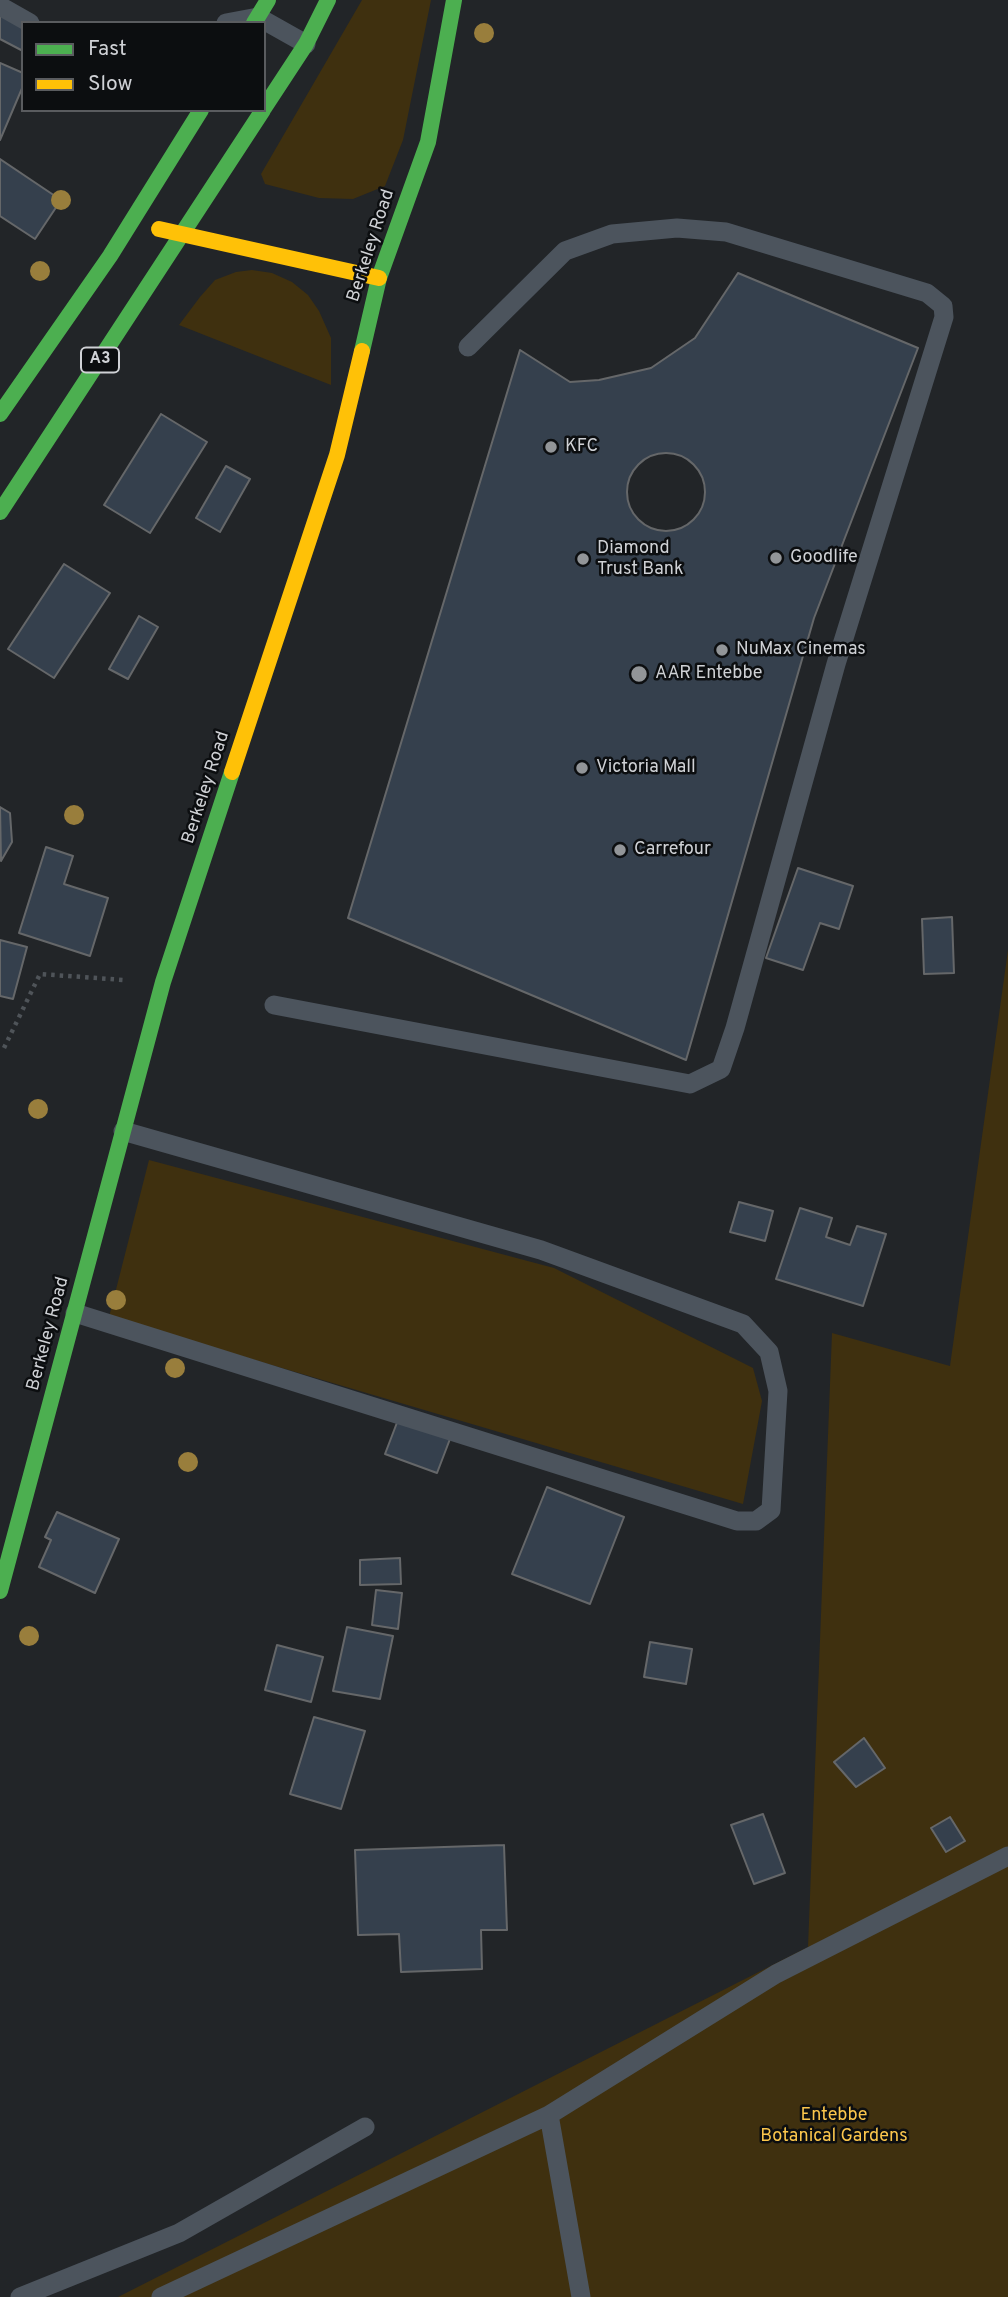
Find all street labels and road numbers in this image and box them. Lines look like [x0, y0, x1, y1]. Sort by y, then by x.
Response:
street label: Berkeley Road [344, 187, 400, 305]
road number: A3 [81, 348, 119, 372]
street label: Berkeley Road [179, 729, 235, 847]
street label: Berkeley Road [23, 1275, 75, 1393]

